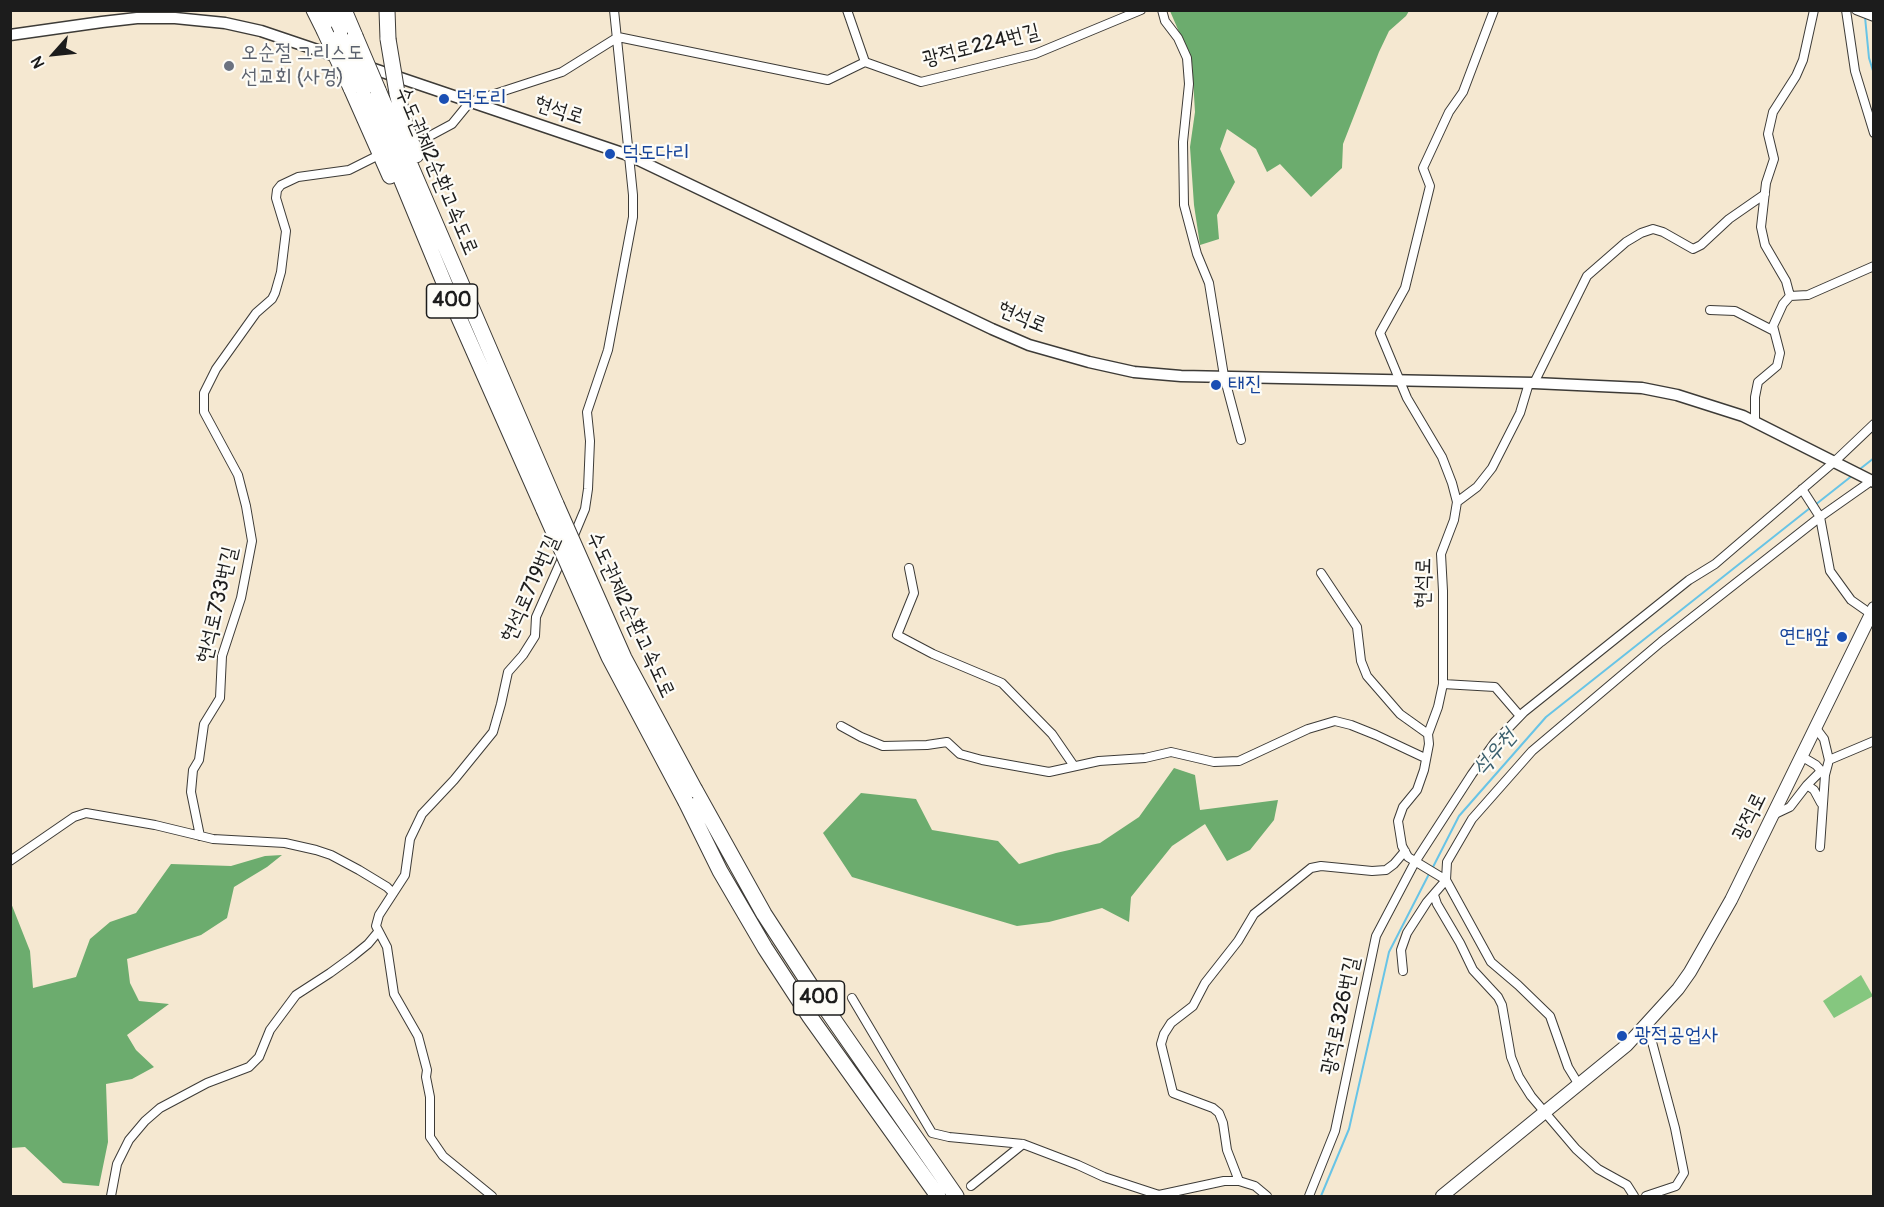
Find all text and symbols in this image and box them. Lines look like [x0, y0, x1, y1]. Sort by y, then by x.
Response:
street label: 광적로224번길 [920, 19, 1042, 73]
north arrow [24, 24, 84, 84]
place label: 오순절 그리스도 선교회 (사경) [241, 41, 364, 91]
text: N [27, 53, 49, 72]
marker: 오순절 그리스도 선교회 (사경) [222, 59, 236, 73]
street label: 수도권제2순환고속도로 [389, 83, 483, 259]
place label: 덕도리 [456, 86, 507, 112]
street label: 현석로 [531, 91, 587, 131]
marker: 덕도리 [437, 92, 451, 106]
place label: 덕도다리 [622, 141, 690, 167]
marker: 덕도다리 [603, 147, 617, 161]
road number: 400 [426, 284, 478, 318]
street label: 현석로 [994, 297, 1050, 339]
place label: 태진 [1228, 372, 1262, 398]
marker: 태진 [1209, 378, 1223, 392]
street label: 수도권제2순환고속도로 [580, 528, 680, 702]
street label: 현석로719번길 [496, 532, 566, 646]
street label: 현석로733번길 [192, 544, 244, 666]
street label: 현석로 [1411, 557, 1437, 609]
place label: 연대앞 [1779, 624, 1830, 650]
marker: 연대앞 [1835, 630, 1849, 644]
water label: 석우천 [1468, 724, 1522, 782]
street label: 광적로 [1728, 789, 1772, 845]
street label: 광적로326번길 [1316, 955, 1366, 1077]
road number: 400 [794, 981, 844, 1015]
place label: 광적공업사 [1634, 1023, 1718, 1049]
marker: 광적공업사 [1615, 1029, 1629, 1043]

